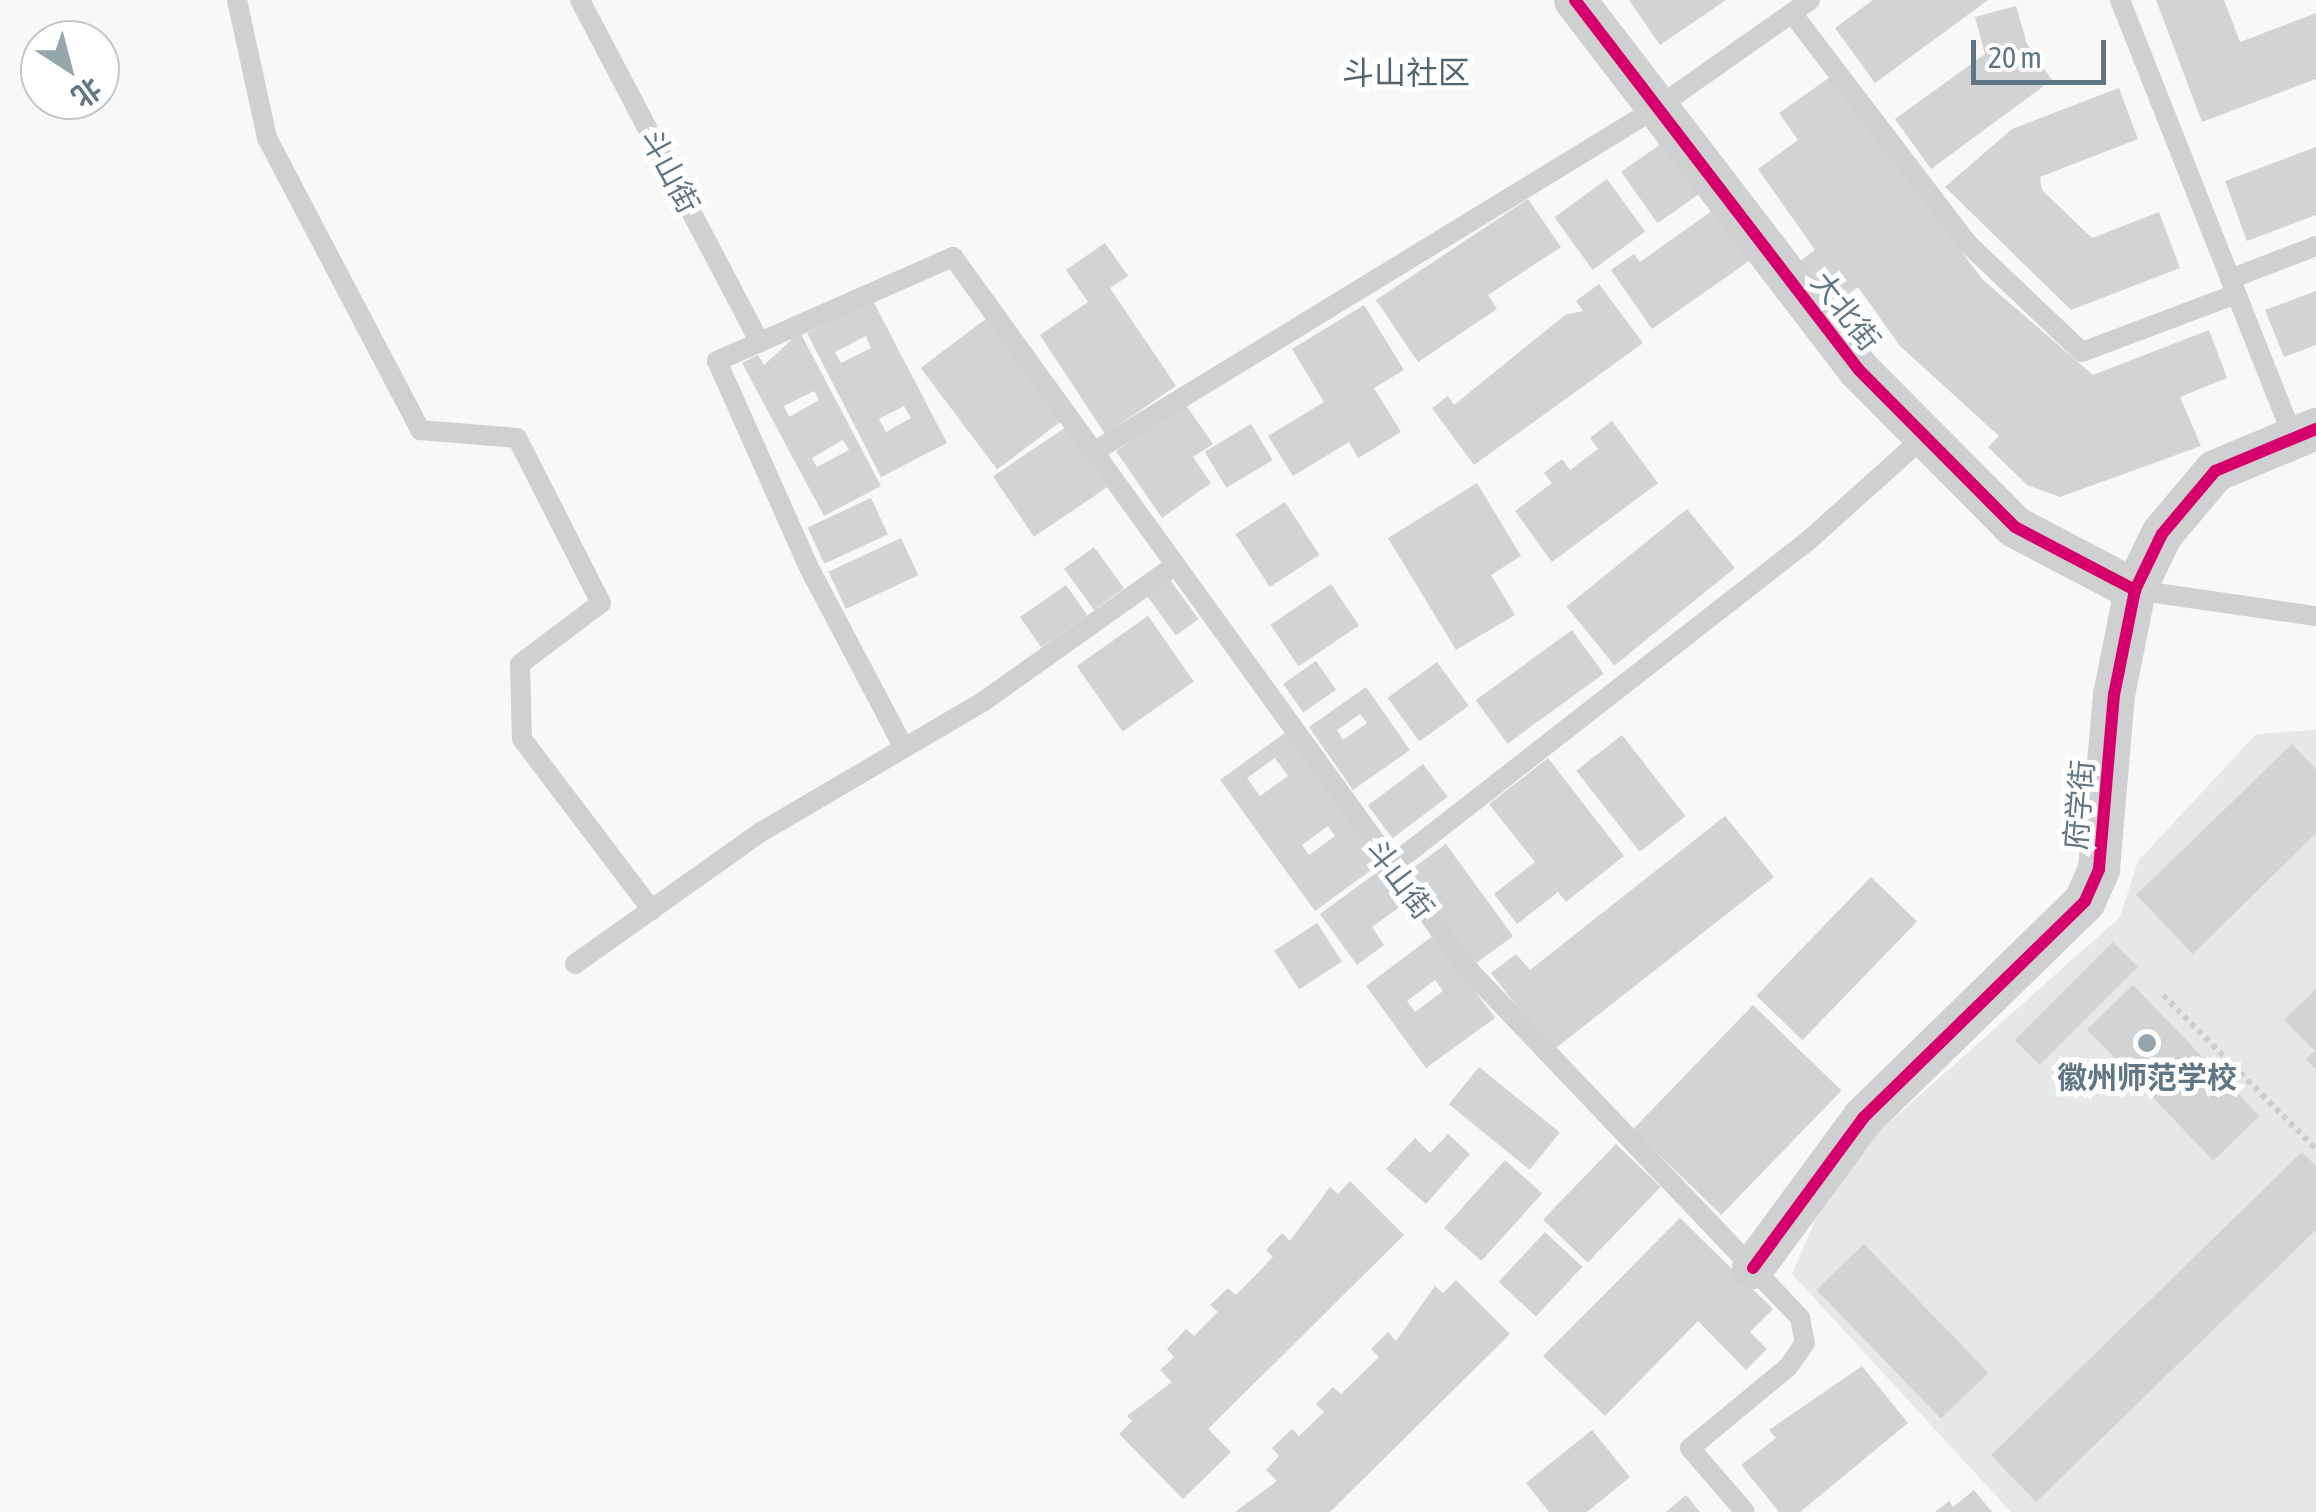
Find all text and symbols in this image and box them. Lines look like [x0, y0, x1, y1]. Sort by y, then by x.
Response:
north arrow [20, 20, 120, 120]
scale bar [1976, 20, 2111, 82]
text: 20 m [1988, 40, 2042, 74]
district label: 斗山社区 [1342, 54, 1470, 92]
text: 北 [66, 71, 107, 114]
street label: 斗山街 [633, 123, 707, 219]
street label: 大北街 [1804, 264, 1888, 358]
street label: 府学街 [2057, 759, 2101, 851]
street label: 斗山街 [1359, 832, 1441, 926]
marker: 徽州师范学校 [2136, 1032, 2158, 1054]
place label: 徽州师范学校 [2057, 1059, 2237, 1095]

